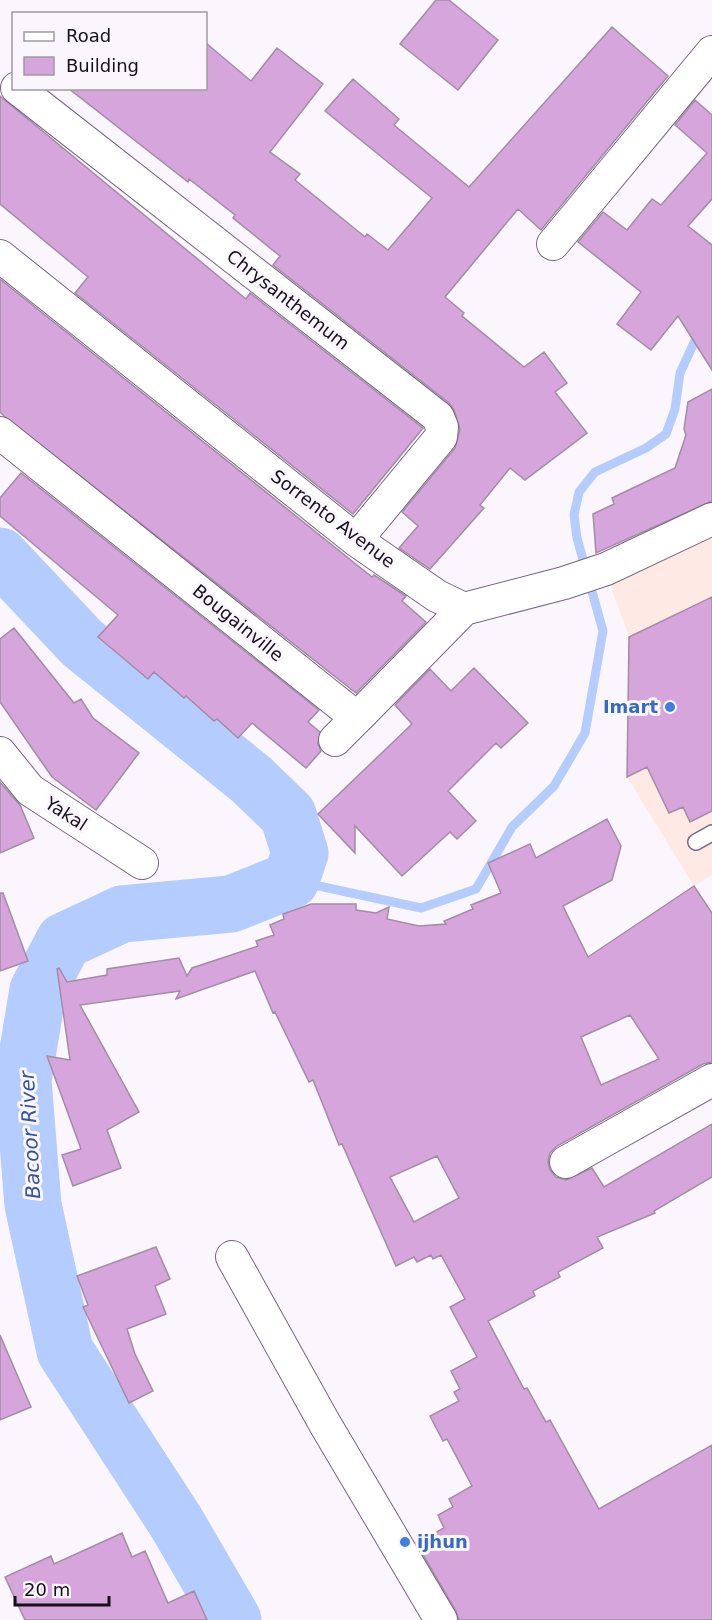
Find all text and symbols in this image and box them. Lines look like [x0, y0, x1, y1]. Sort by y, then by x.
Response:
legend [12, 12, 207, 90]
text: Road [66, 25, 111, 46]
text: Building [66, 55, 139, 76]
street label: Chrysanthemum [223, 245, 354, 354]
street label: Sorrento Avenue [267, 465, 399, 572]
street label: Bougainville [189, 580, 288, 666]
place label: Imart [603, 696, 658, 717]
marker: Imart [663, 700, 677, 714]
street label: Yakal [41, 792, 91, 835]
water label: Bacoor River [15, 1069, 45, 1199]
place label: ijhun [417, 1531, 468, 1552]
marker: ijhun [398, 1535, 412, 1549]
scale bar [15, 1569, 110, 1607]
text: 20 m [24, 1579, 70, 1600]

